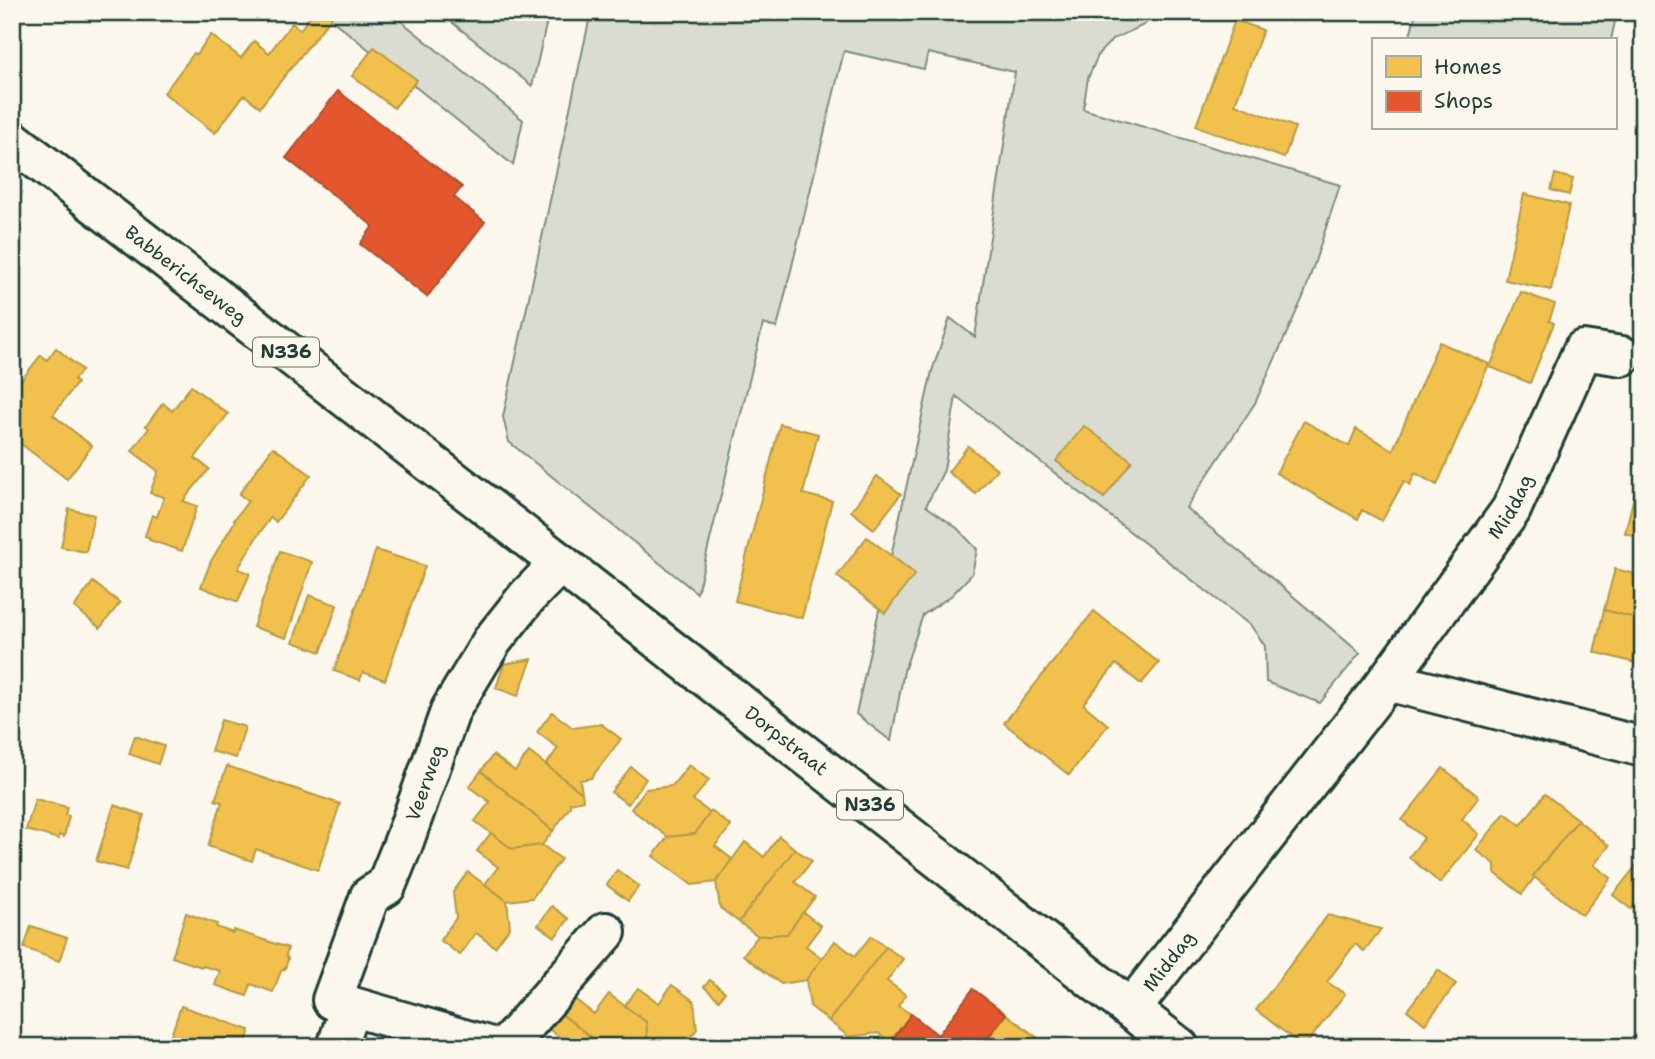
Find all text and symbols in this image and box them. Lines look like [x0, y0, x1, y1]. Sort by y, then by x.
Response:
legend [1372, 38, 1616, 130]
text: Homes [1434, 53, 1502, 81]
text: Shops [1434, 87, 1493, 115]
street label: Babberichseweg [120, 219, 252, 330]
road number: N336 [253, 338, 319, 366]
street label: Middag [1482, 470, 1538, 544]
street label: Dorpstraat [740, 700, 833, 781]
street label: Veerweg [400, 741, 450, 824]
road number: N336 [837, 790, 903, 820]
street label: Middag [1137, 925, 1200, 996]

